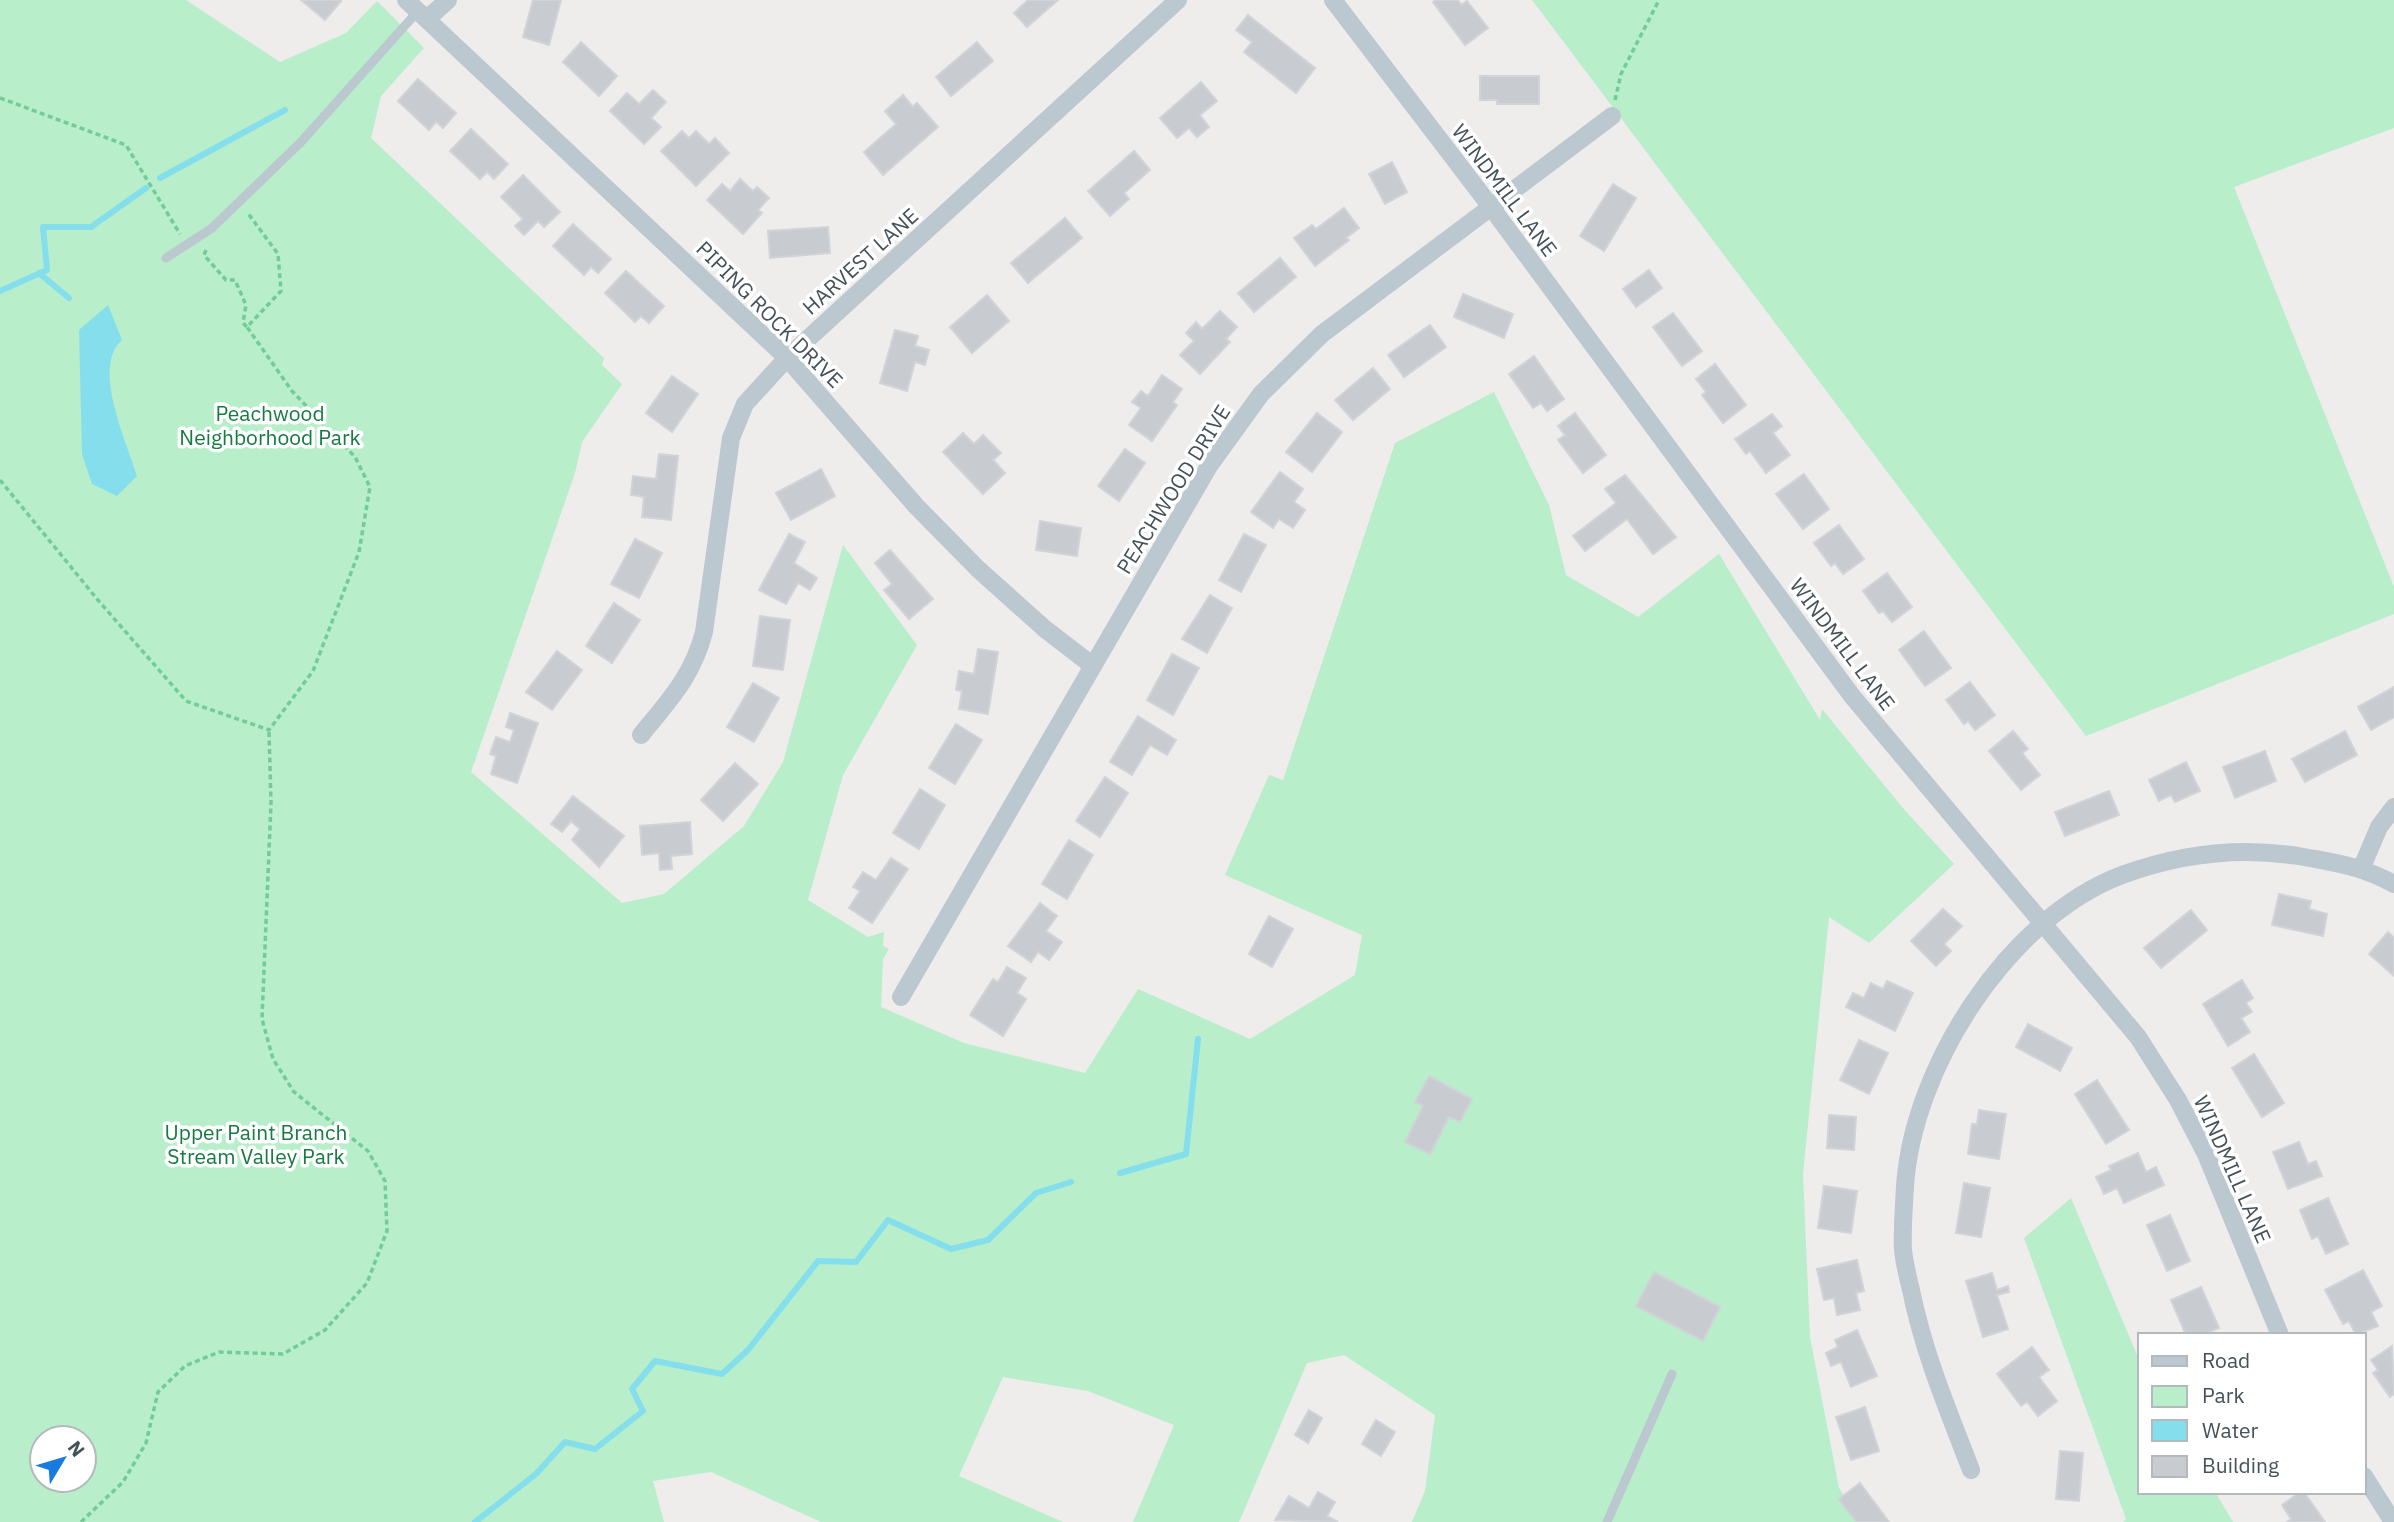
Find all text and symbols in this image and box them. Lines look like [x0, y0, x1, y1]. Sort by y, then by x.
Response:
street label: WINDMILL LANE [1446, 118, 1564, 262]
street label: HARVEST LANE [796, 202, 924, 320]
street label: PIPING ROCK DRIVE [690, 234, 850, 394]
park label: Peachwood Neighborhood Park [179, 399, 361, 451]
street label: PEACHWOOD DRIVE [1110, 399, 1236, 579]
street label: WINDMILL LANE [1784, 572, 1902, 716]
street label: WINDMILL LANE [2188, 1091, 2278, 1247]
park label: Upper Paint Branch Stream Valley Park [165, 1118, 348, 1170]
legend [2138, 1333, 2366, 1494]
text: Road [2202, 1346, 2250, 1374]
text: Park [2202, 1381, 2245, 1409]
text: Water [2202, 1416, 2259, 1444]
north arrow [28, 1424, 98, 1494]
text: N [63, 1436, 90, 1461]
text: Building [2202, 1451, 2279, 1479]

